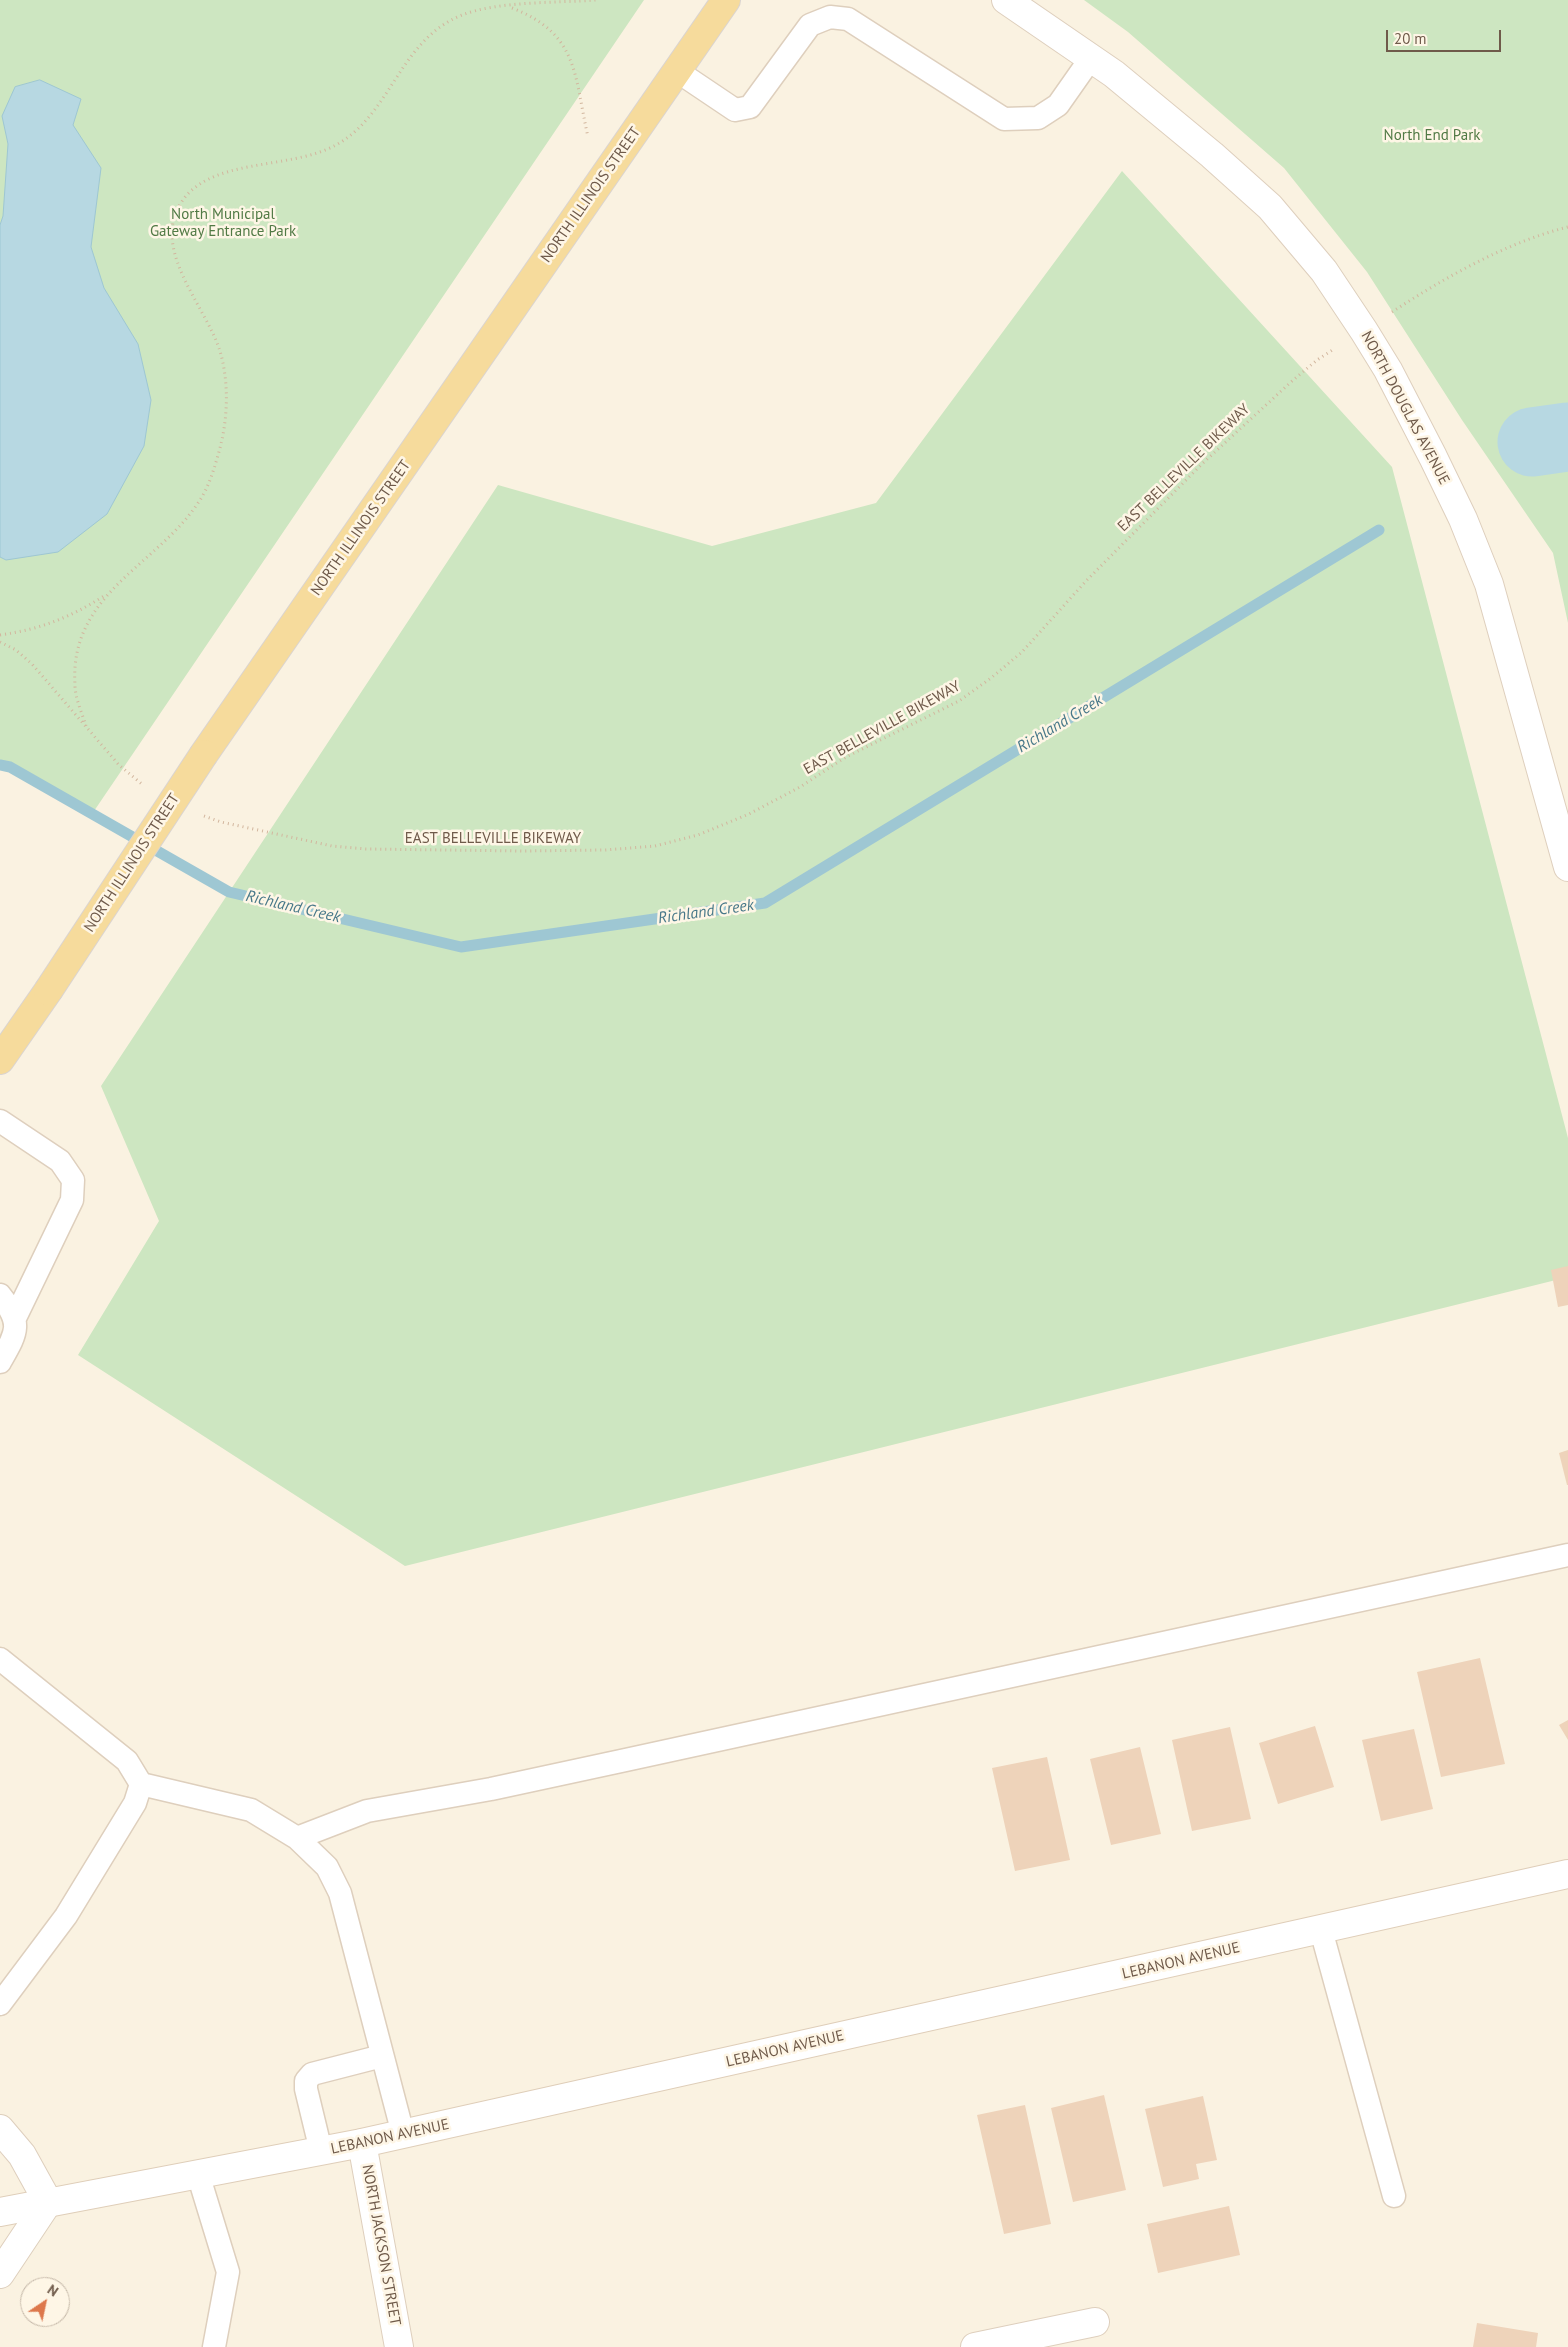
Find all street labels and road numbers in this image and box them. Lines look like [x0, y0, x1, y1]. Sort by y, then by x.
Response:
street label: NORTH ILLINOIS STREET [537, 124, 645, 266]
street label: NORTH DOUGLAS AVENUE [1357, 328, 1453, 488]
street label: EAST BELLEVILLE BIKEWAY [1114, 400, 1254, 536]
street label: NORTH ILLINOIS STREET [307, 457, 415, 599]
street label: EAST BELLEVILLE BIKEWAY [801, 677, 963, 779]
street label: NORTH ILLINOIS STREET [81, 790, 183, 936]
street label: EAST BELLEVILLE BIKEWAY [405, 830, 581, 848]
street label: LEBANON AVENUE [1120, 1939, 1242, 1983]
street label: LEBANON AVENUE [724, 2027, 846, 2071]
street label: LEBANON AVENUE [329, 2116, 451, 2158]
street label: NORTH JACKSON STREET [358, 2163, 404, 2327]

